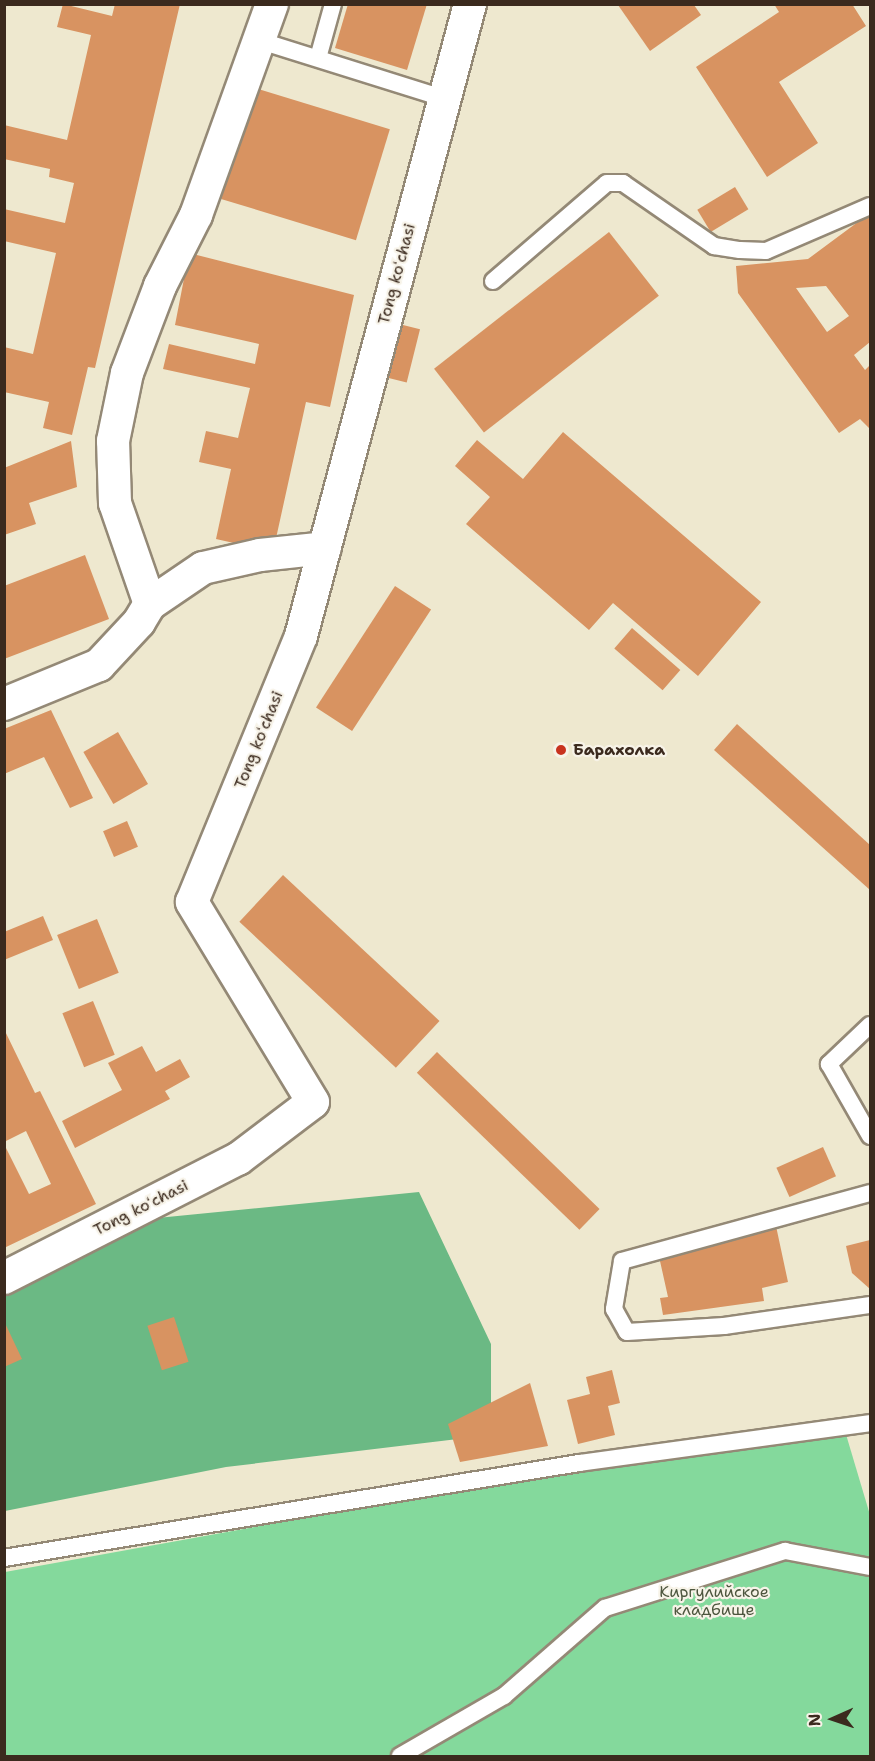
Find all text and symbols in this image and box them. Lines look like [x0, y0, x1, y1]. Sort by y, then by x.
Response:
street label: Tong koʻchasi [374, 221, 420, 327]
street label: Tong koʻchasi [231, 688, 287, 792]
place label: Барахолка [573, 740, 665, 760]
marker: Барахолка [554, 743, 568, 757]
street label: Tong koʻchasi [90, 1176, 192, 1240]
park label: Киргулийское кладбище [659, 1582, 769, 1620]
north arrow [803, 1689, 863, 1749]
text: N [804, 1713, 825, 1727]

